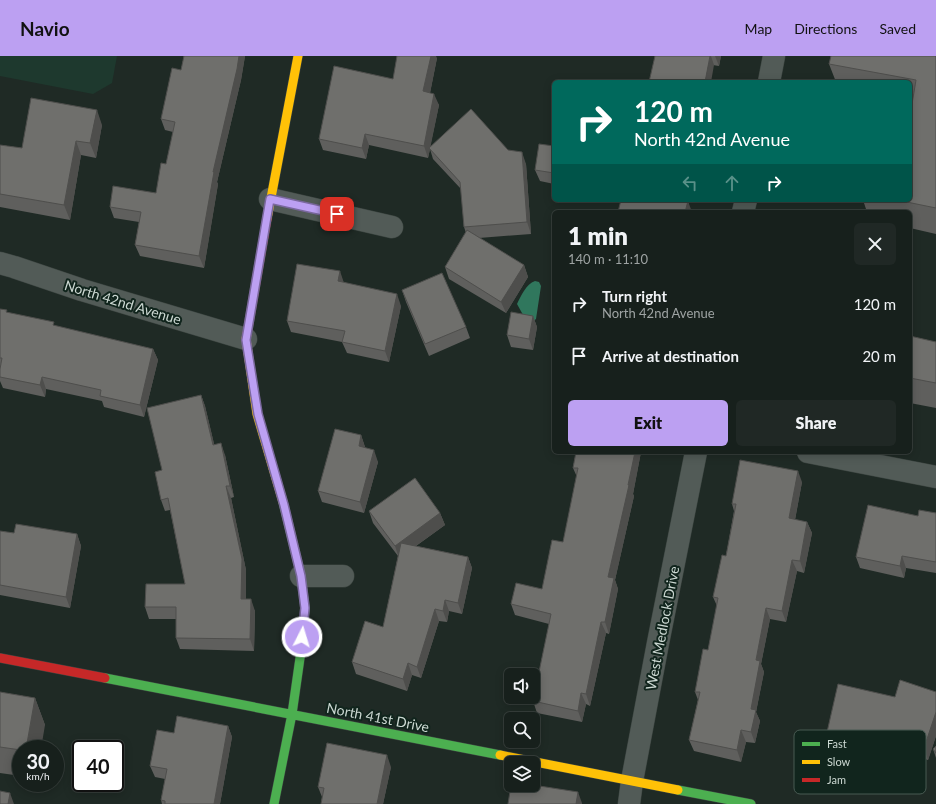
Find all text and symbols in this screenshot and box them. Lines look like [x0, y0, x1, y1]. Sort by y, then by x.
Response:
text: Navio [20, 17, 70, 40]
text: Map [745, 20, 772, 37]
text: Directions [794, 20, 857, 37]
text: Saved [879, 20, 916, 37]
text: 120 m [634, 94, 713, 128]
icon: right [568, 96, 620, 148]
text: North 42nd Avenue [634, 128, 790, 150]
icon: left [679, 172, 701, 194]
icon: ahead [721, 172, 743, 194]
icon: right [763, 172, 785, 194]
pin [320, 197, 354, 231]
icon: arrive [326, 203, 348, 225]
text: 1 min [568, 221, 628, 250]
button: close [854, 223, 896, 265]
text: 140 m · 11:10 [568, 251, 648, 267]
street label: North 42nd Avenue [63, 276, 183, 328]
text: Turn right [602, 287, 667, 305]
icon: right [568, 293, 590, 315]
text: 120 m [854, 295, 896, 313]
text: North 42nd Avenue [602, 305, 715, 321]
icon: arrive [568, 345, 590, 367]
text: Arrive at destination [602, 347, 739, 365]
text: 20 m [862, 347, 896, 365]
button: Exit [568, 400, 728, 446]
button: Share [736, 400, 896, 446]
street label: West Medlock Drive [642, 565, 682, 691]
position arrow [281, 616, 323, 658]
map controls [504, 668, 540, 792]
button: sound [504, 668, 540, 704]
street label: North 41st Drive [325, 699, 431, 735]
button: search [504, 712, 540, 748]
legend [794, 730, 926, 794]
text: Fast [827, 737, 847, 750]
speed limit sign: 40 [72, 740, 124, 792]
text: 30 [26, 749, 50, 773]
text: Slow [827, 755, 851, 768]
button: layers [504, 756, 540, 792]
text: km/h [26, 770, 50, 782]
text: Jam [827, 773, 846, 786]

